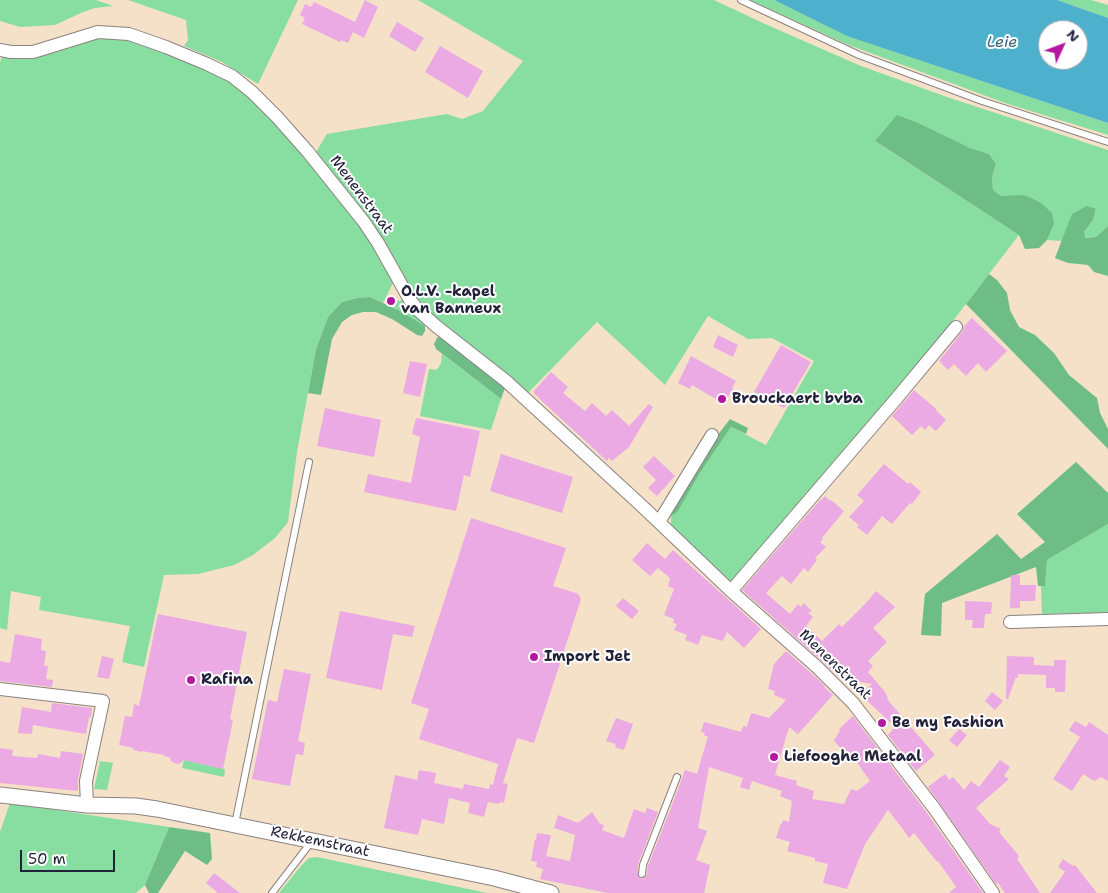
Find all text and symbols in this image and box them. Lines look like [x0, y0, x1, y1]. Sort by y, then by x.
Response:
north arrow [1038, 20, 1088, 70]
text: N [1063, 25, 1084, 46]
water label: Leie [987, 33, 1017, 53]
street label: Menenstraat [326, 152, 396, 238]
place label: O.L.V. -kapel van Banneux [401, 283, 501, 318]
marker: O.L.V. -kapel van Banneux [385, 295, 397, 307]
place label: Brouckaert bvba [732, 390, 863, 408]
marker: Brouckaert bvba [716, 393, 728, 405]
street label: Menenstraat [795, 626, 875, 704]
place label: Import Jet [544, 648, 630, 666]
marker: Import Jet [528, 651, 540, 663]
place label: Rafina [201, 671, 253, 689]
marker: Rafina [185, 674, 197, 686]
place label: Be my Fashion [892, 714, 1004, 732]
marker: Be my Fashion [876, 717, 888, 729]
place label: Liefooghe Metaal [784, 748, 921, 766]
marker: Liefooghe Metaal [768, 751, 780, 763]
street label: Rekkemstraat [269, 823, 371, 861]
scale bar [22, 840, 118, 872]
text: 50 m [28, 849, 66, 869]

